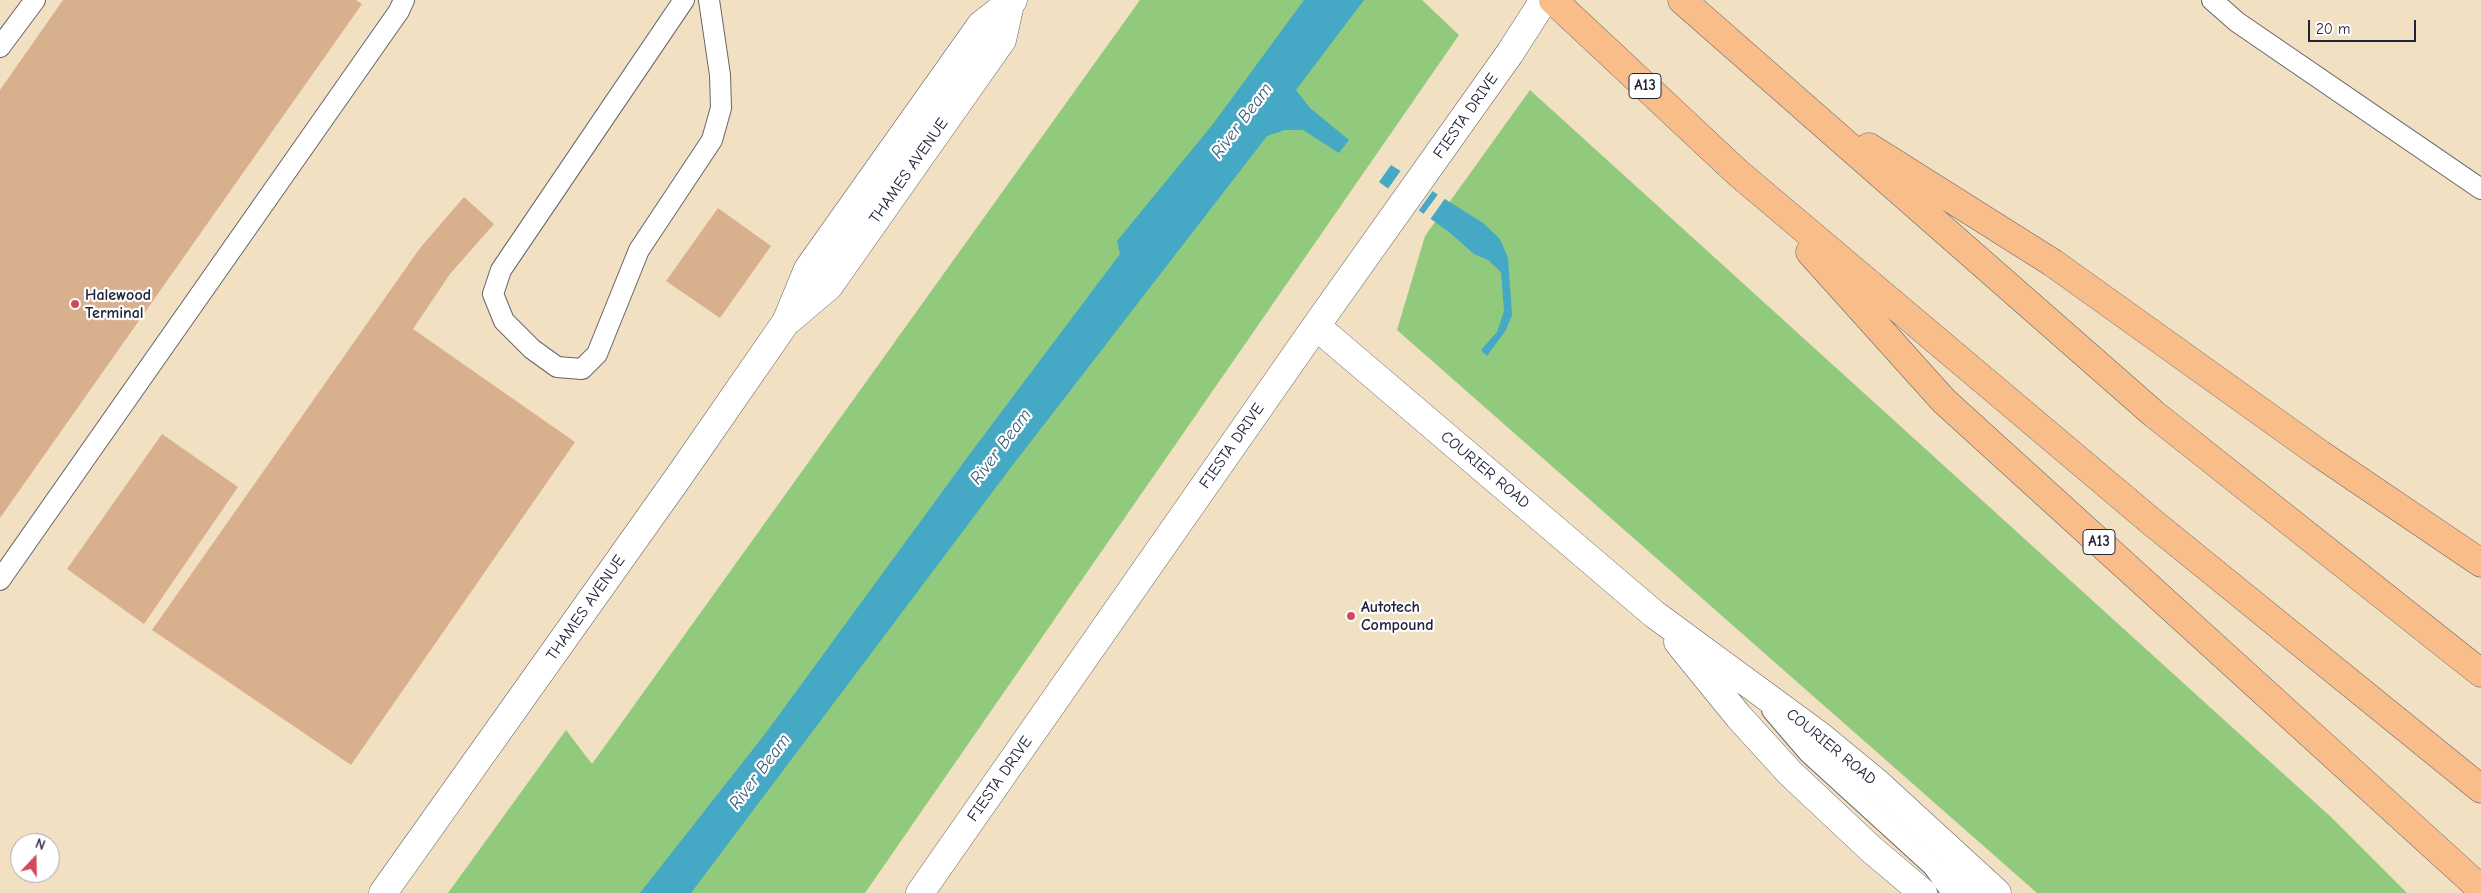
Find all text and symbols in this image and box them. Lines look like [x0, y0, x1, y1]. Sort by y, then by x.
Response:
scale bar [2311, 10, 2418, 42]
text: 20 m [2316, 20, 2350, 38]
street label: FIESTA DRIVE [1430, 70, 1502, 162]
road number: A13 [1629, 74, 1661, 98]
water label: River Beam [1207, 79, 1277, 163]
street label: THAMES AVENUE [865, 114, 953, 228]
place label: Halewood Terminal [85, 285, 151, 323]
marker: Halewood Terminal [69, 298, 81, 310]
street label: FIESTA DRIVE [1196, 400, 1268, 492]
water label: River Beam [966, 405, 1036, 489]
street label: COURIER ROAD [1436, 427, 1534, 513]
road number: A13 [2083, 530, 2115, 554]
street label: THAMES AVENUE [542, 551, 630, 665]
place label: Autotech Compound [1361, 597, 1434, 635]
marker: Autotech Compound [1345, 610, 1357, 622]
street label: COURIER ROAD [1782, 705, 1880, 789]
water label: River Beam [725, 730, 795, 814]
street label: FIESTA DRIVE [964, 733, 1036, 825]
north arrow [10, 833, 60, 883]
text: N [33, 835, 48, 854]

